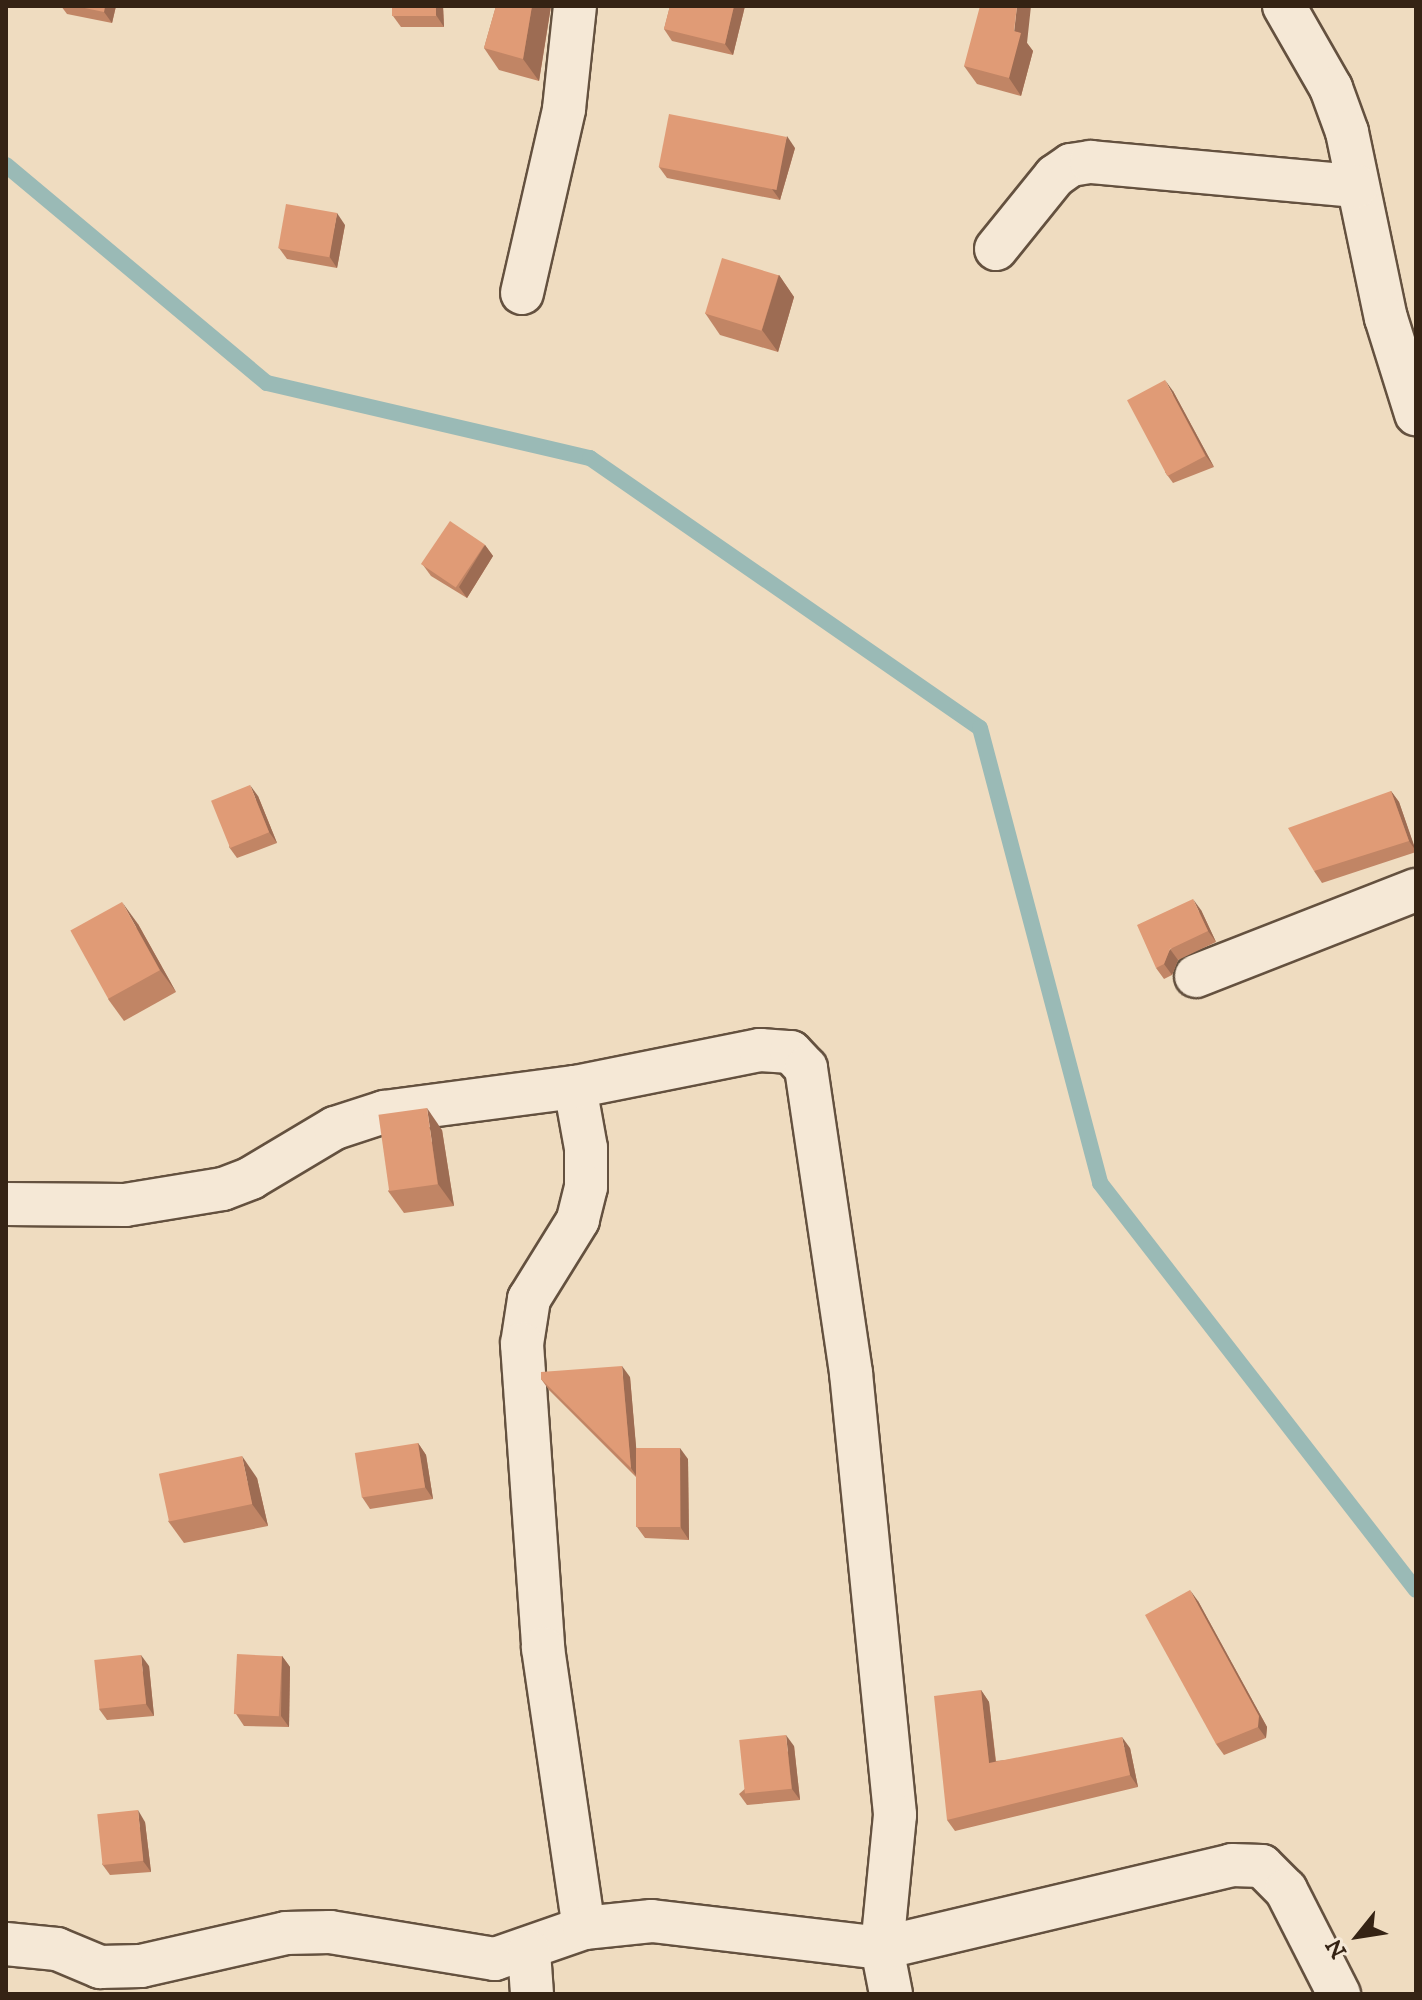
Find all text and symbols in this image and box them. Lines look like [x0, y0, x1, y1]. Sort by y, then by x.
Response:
north arrow [1318, 1896, 1398, 1976]
text: N [1321, 1934, 1353, 1963]

